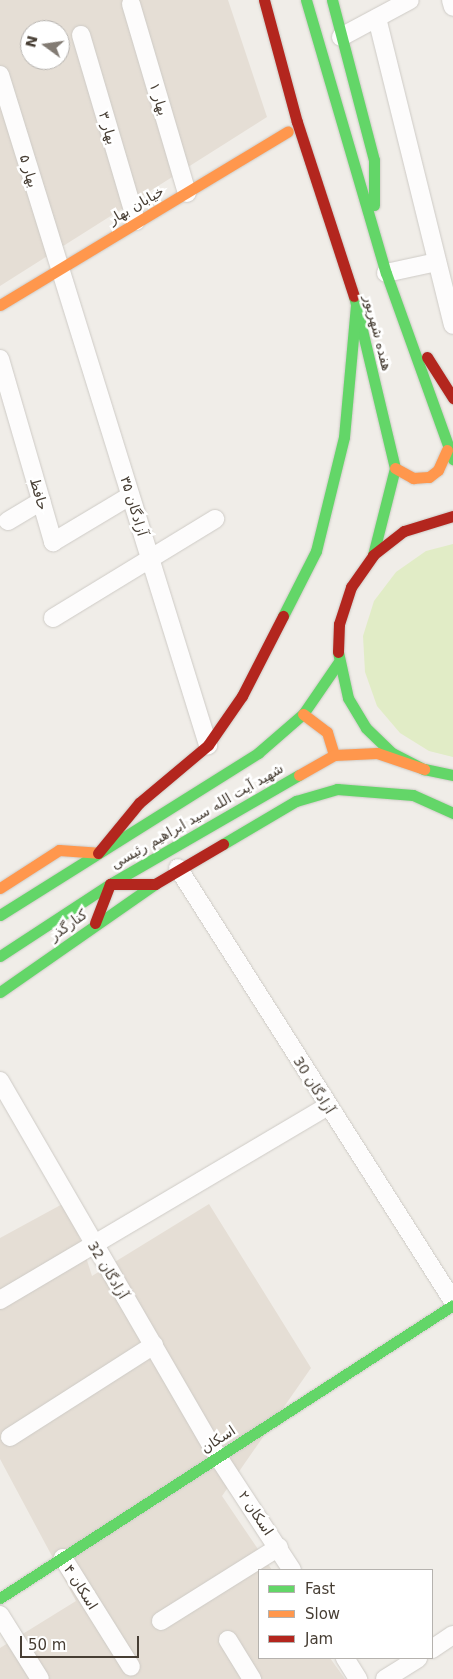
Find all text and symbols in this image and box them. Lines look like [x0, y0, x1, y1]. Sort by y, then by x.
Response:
north arrow [20, 20, 70, 70]
text: N [22, 34, 41, 49]
street label: بهار ۱ [146, 81, 172, 117]
street label: بهار ۳ [95, 110, 121, 146]
street label: بهار ۵ [16, 153, 42, 189]
street label: خیابان بهار [105, 182, 167, 228]
street label: هفده شهریور [360, 293, 396, 373]
street label: آزادگان ۳۵ [117, 474, 151, 538]
street label: حافظ [26, 476, 52, 512]
street label: شهید آیت الله سید ابراهیم رئیسی [108, 760, 286, 872]
street label: کنارگذر [46, 906, 90, 944]
street label: آزادگان 30 [290, 1053, 338, 1117]
street label: آزادگان 32 [84, 1238, 132, 1302]
street label: اسکان [198, 1422, 238, 1456]
street label: اسکان ۲ [235, 1488, 277, 1538]
street label: اسکان ۴ [61, 1561, 101, 1613]
legend [258, 1569, 433, 1659]
text: Fast [305, 1580, 335, 1598]
text: Slow [305, 1605, 340, 1623]
scale bar [22, 1626, 141, 1658]
text: Jam [305, 1630, 333, 1648]
text: 50 m [28, 1636, 66, 1654]

